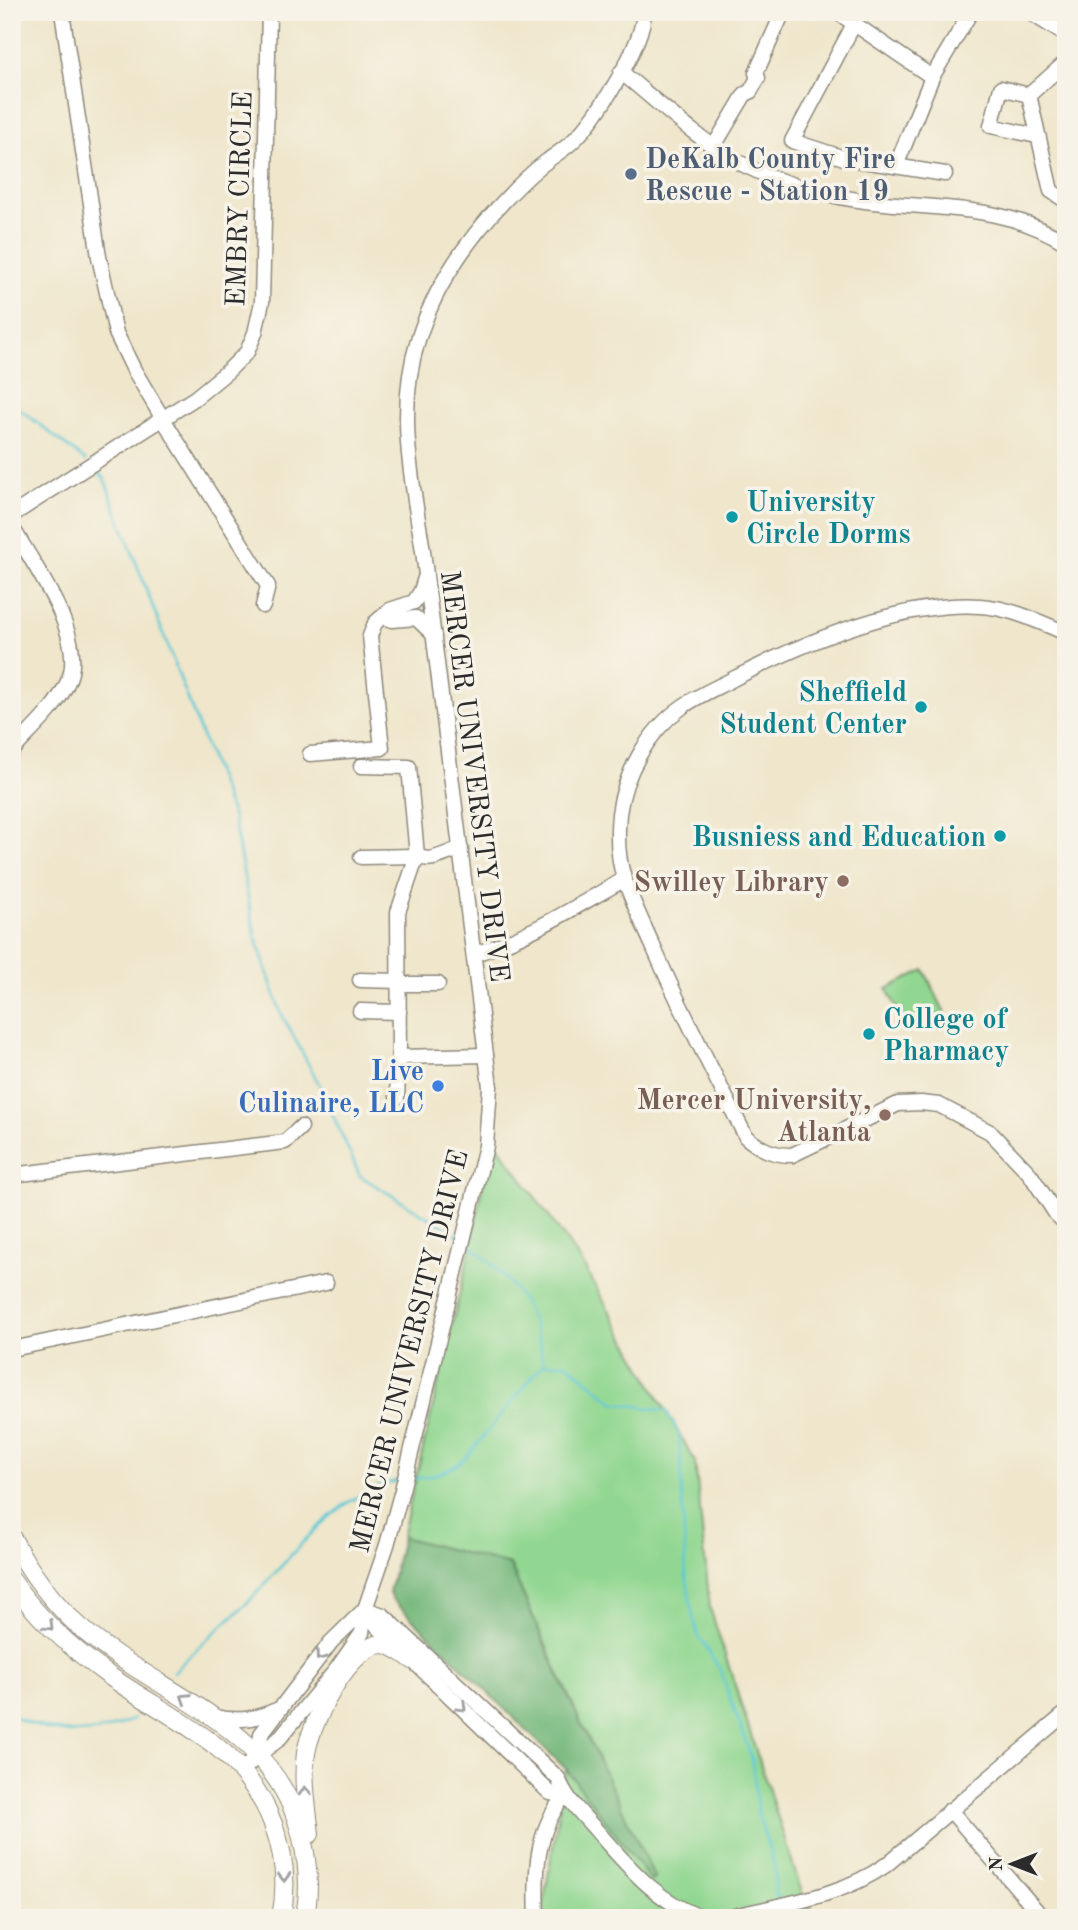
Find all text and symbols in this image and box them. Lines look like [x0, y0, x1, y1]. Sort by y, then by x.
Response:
street label: EMBRY CIRCLE [223, 91, 259, 307]
place label: DeKalb County Fire Rescue - Station 19 [645, 147, 896, 207]
marker: DeKalb County Fire Rescue - Station 19 [623, 166, 639, 182]
place label: University Circle Dorms [746, 490, 910, 550]
marker: University Circle Dorms [724, 509, 740, 525]
street label: MERCER UNIVERSITY DRIVE [434, 569, 512, 984]
place label: Sheffield Student Center [719, 680, 907, 740]
marker: Sheffield Student Center [913, 699, 929, 715]
place label: Busniess and Education [692, 825, 986, 853]
marker: Busniess and Education [992, 828, 1008, 844]
place label: Swilley Library [634, 870, 829, 898]
marker: Swilley Library [835, 873, 851, 889]
place label: College of Pharmacy [883, 1007, 1009, 1067]
marker: College of Pharmacy [861, 1026, 877, 1042]
place label: Live Culinaire, LLC [238, 1059, 424, 1119]
marker: Live Culinaire, LLC [430, 1078, 446, 1094]
place label: Mercer University, Atlanta [637, 1088, 871, 1148]
marker: Mercer University, Atlanta [877, 1107, 893, 1123]
street label: MERCER UNIVERSITY DRIVE [347, 1147, 475, 1556]
one-way arrow [41, 1618, 53, 1630]
one-way arrow [316, 1649, 329, 1661]
one-way arrow [179, 1694, 192, 1707]
one-way arrow [454, 1699, 467, 1712]
one-way arrow [298, 1785, 313, 1796]
north arrow [976, 1828, 1046, 1898]
text: N [988, 1856, 1007, 1871]
one-way arrow [276, 1872, 291, 1883]

